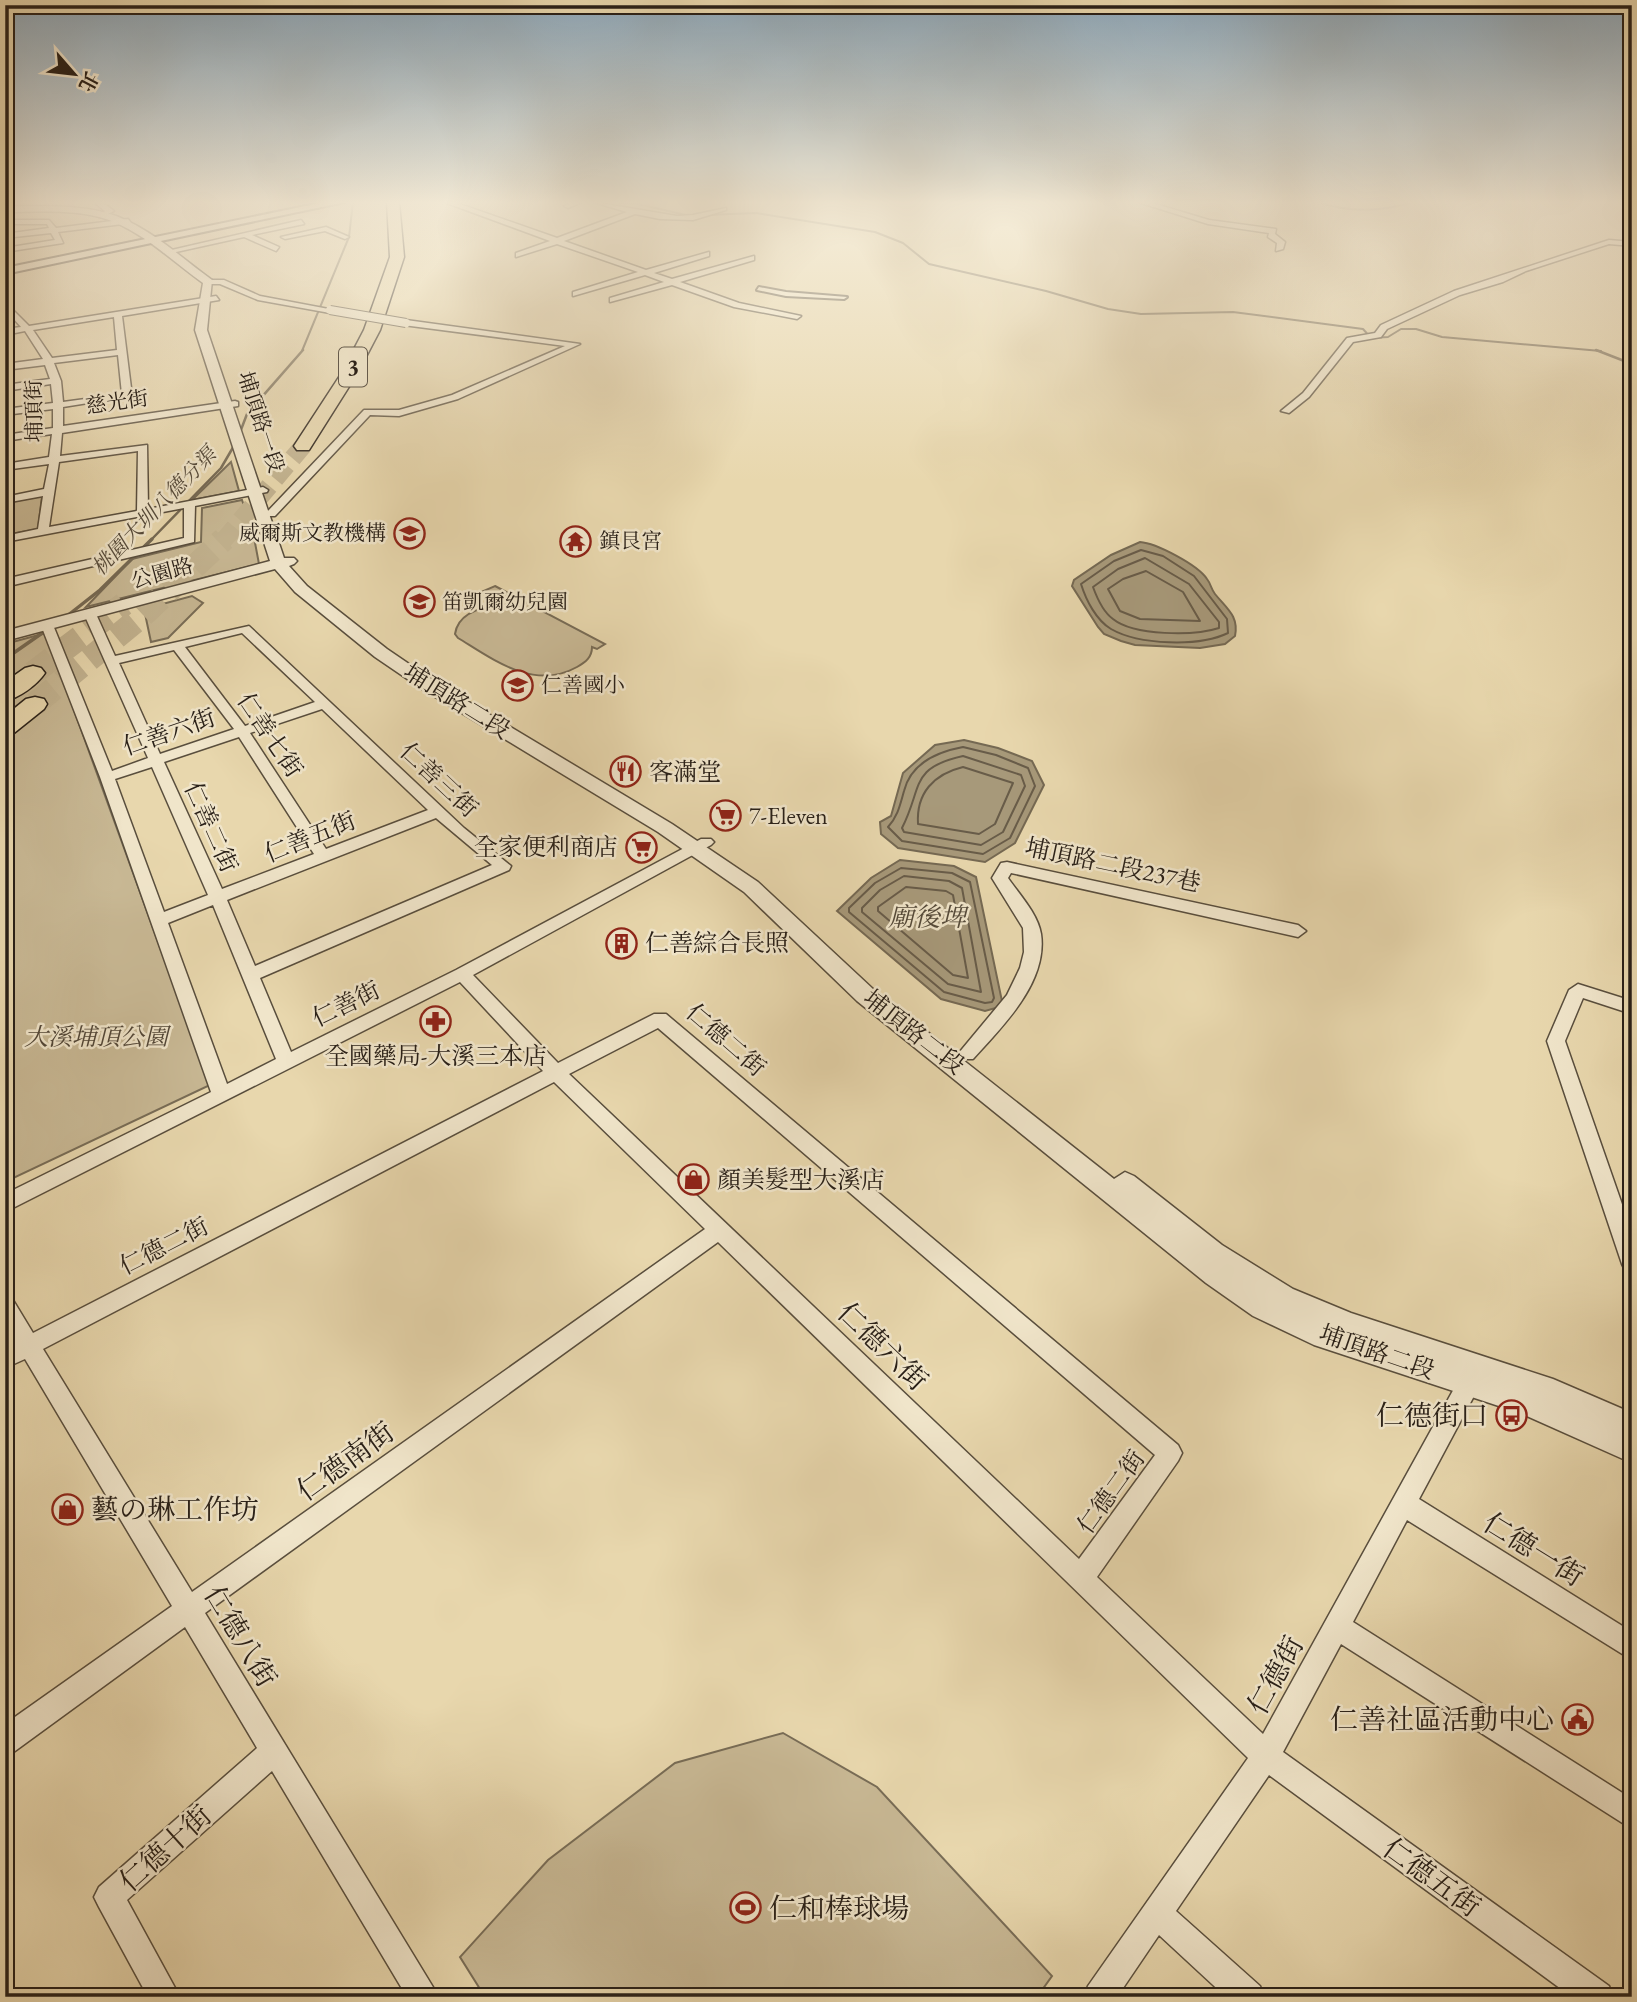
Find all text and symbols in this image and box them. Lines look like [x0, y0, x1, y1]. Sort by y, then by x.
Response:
north arrow [38, 38, 108, 108]
text: 北 [73, 67, 104, 96]
road number: 3 [339, 348, 367, 386]
street label: 埔頂路一段 [232, 368, 291, 476]
street label: 埔頂街 [19, 379, 48, 443]
street label: 慈光街 [84, 384, 150, 419]
water label: 桃園大圳八德分渠 [86, 439, 224, 580]
school or university icon: 威爾斯文教機構 [392, 516, 426, 550]
place label: 威爾斯文教機構 [239, 519, 386, 546]
temple icon: 鎮艮宮 [559, 524, 593, 558]
place label: 鎮艮宮 [599, 527, 662, 554]
street label: 公園路 [128, 551, 196, 594]
school or university icon: 笛凱爾幼兒園 [402, 585, 436, 619]
place label: 笛凱爾幼兒園 [442, 588, 568, 615]
street label: 埔頂路二段 [398, 656, 516, 746]
school or university icon: 仁善國小 [501, 668, 535, 702]
place label: 仁善國小 [541, 671, 625, 698]
street label: 仁善七街 [231, 686, 310, 783]
street label: 仁善六街 [118, 701, 219, 762]
street label: 仁善三街 [394, 736, 485, 824]
restaurant icon: 客滿堂 [609, 755, 643, 789]
place label: 客滿堂 [649, 756, 721, 787]
street label: 仁善二街 [178, 777, 245, 877]
supermarket icon: 7-Eleven [709, 799, 743, 833]
place label: 7-Eleven [749, 800, 828, 831]
street label: 仁善五街 [260, 804, 360, 869]
supermarket icon: 全家便利商店 [624, 830, 658, 864]
place label: 全家便利商店 [474, 831, 618, 862]
street label: 埔頂路二段237巷 [1023, 831, 1204, 898]
water label: 廟後埤 [888, 900, 969, 934]
building icon: 仁善綜合長照 [605, 926, 639, 960]
place label: 仁善綜合長照 [645, 927, 789, 958]
street label: 仁善街 [307, 974, 385, 1033]
street label: 埔頂路二段 [857, 982, 971, 1081]
street label: 仁德二街 [680, 996, 773, 1083]
pharmacy icon: 全國藥局-大溪三本店 [419, 1005, 453, 1039]
park label: 大溪埔頂公園 [24, 1021, 172, 1052]
place label: 全國藥局-大溪三本店 [325, 1040, 547, 1071]
shop icon: 顏美髮型大溪店 [677, 1163, 711, 1197]
place label: 顏美髮型大溪店 [717, 1164, 885, 1195]
street label: 仁德二街 [114, 1210, 214, 1281]
street label: 仁德六街 [830, 1294, 936, 1398]
street label: 埔頂路二段 [1315, 1317, 1439, 1386]
place label: 仁德街口 [1376, 1397, 1488, 1433]
bus stop icon: 仁德街口 [1494, 1398, 1528, 1432]
street label: 仁德南街 [289, 1414, 401, 1508]
street label: 仁德二街 [1070, 1444, 1151, 1540]
place label: 藝の琳工作坊 [91, 1491, 259, 1527]
shop icon: 藝の琳工作坊 [51, 1492, 85, 1526]
street label: 仁德一街 [1477, 1504, 1591, 1594]
street label: 仁德八街 [197, 1579, 285, 1693]
street label: 仁德街 [1239, 1630, 1311, 1720]
place label: 仁善社區活動中心 [1330, 1701, 1554, 1737]
public building icon: 仁善社區活動中心 [1560, 1702, 1594, 1736]
street label: 仁德十街 [111, 1797, 219, 1899]
street label: 仁德五街 [1376, 1830, 1488, 1924]
place label: 仁和棒球場 [769, 1890, 909, 1926]
sports icon: 仁和棒球場 [729, 1891, 763, 1925]

